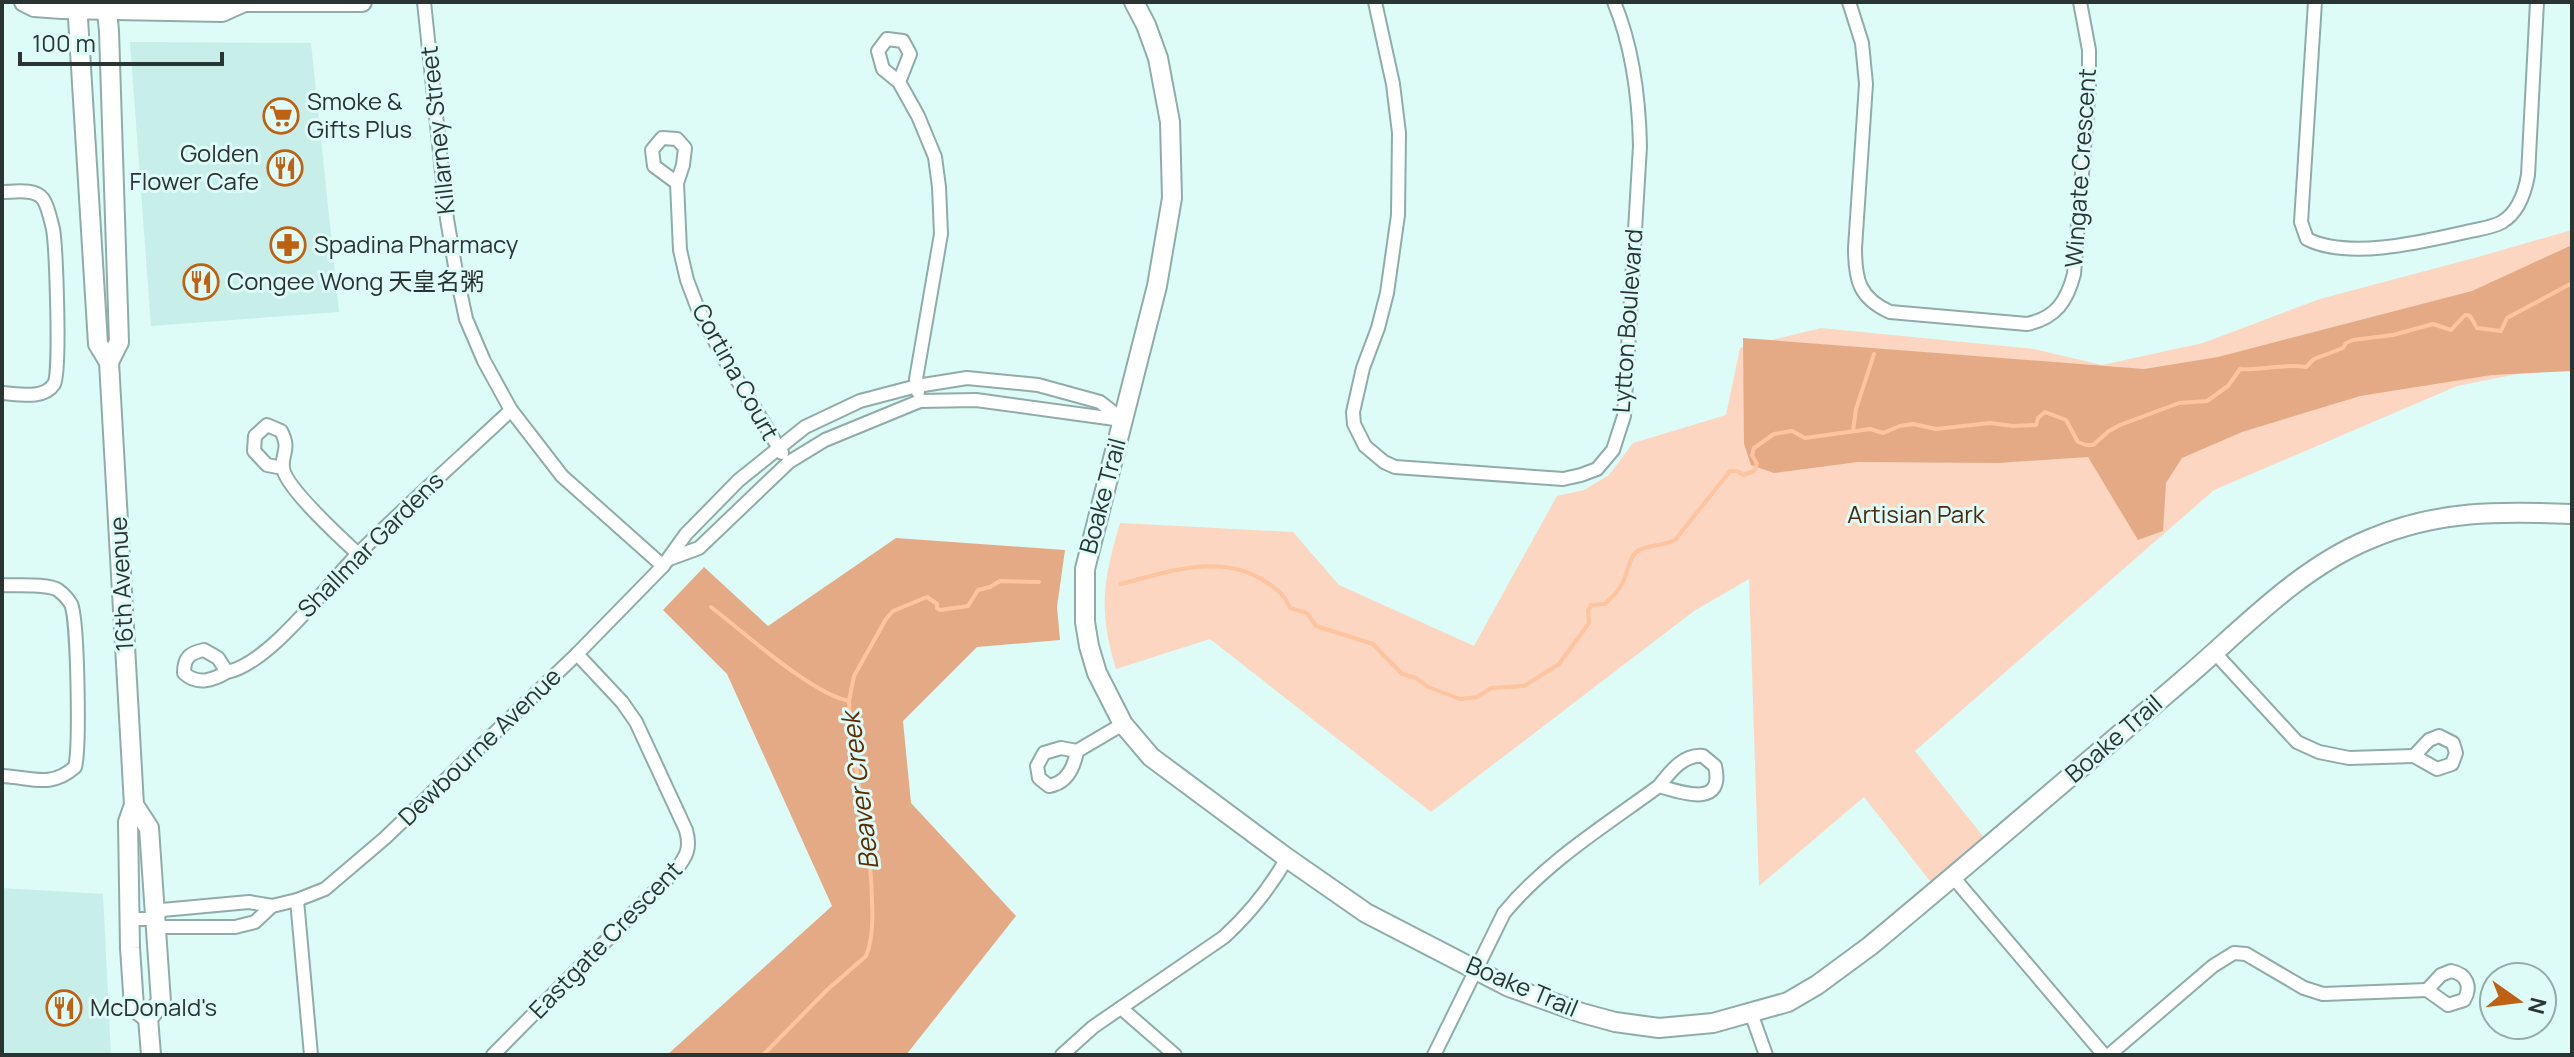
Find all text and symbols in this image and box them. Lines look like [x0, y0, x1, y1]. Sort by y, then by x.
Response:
scale bar [20, 16, 222, 66]
text: 100 m [32, 26, 96, 59]
street label: Killarney Street [411, 44, 462, 216]
street label: Wingate Crescent [2056, 67, 2103, 269]
place label: Smoke & Gifts Plus [307, 84, 412, 145]
supermarket icon: Smoke & Gifts Plus [262, 97, 300, 135]
place label: Golden Flower Cafe [130, 136, 259, 197]
restaurant icon: Golden Flower Cafe [266, 149, 304, 187]
pharmacy icon: Spadina Pharmacy [269, 226, 307, 264]
place label: Spadina Pharmacy [314, 227, 519, 260]
street label: Lytton Boulevard [1604, 228, 1649, 414]
restaurant icon: Congee Wong 天皇名粥 [182, 263, 220, 301]
place label: Congee Wong 天皇名粥 [227, 264, 484, 297]
street label: Cortina Court [685, 297, 787, 446]
street label: Boake Trail [1070, 434, 1133, 557]
street label: Shallmar Gardens [290, 464, 450, 624]
park label: Artisian Park [1847, 497, 1986, 530]
street label: 16th Avenue [100, 516, 141, 652]
street label: Dewbourne Avenue [390, 660, 568, 832]
street label: Boake Trail [2057, 687, 2169, 789]
water label: Beaver Creek [831, 706, 887, 872]
street label: Eastgate Crescent [521, 853, 689, 1025]
street label: Boake Trail [1462, 947, 1584, 1024]
north arrow [2478, 961, 2558, 1041]
restaurant icon: McDonald's [45, 989, 83, 1027]
place label: McDonald's [90, 990, 217, 1023]
text: N [2521, 995, 2554, 1017]

